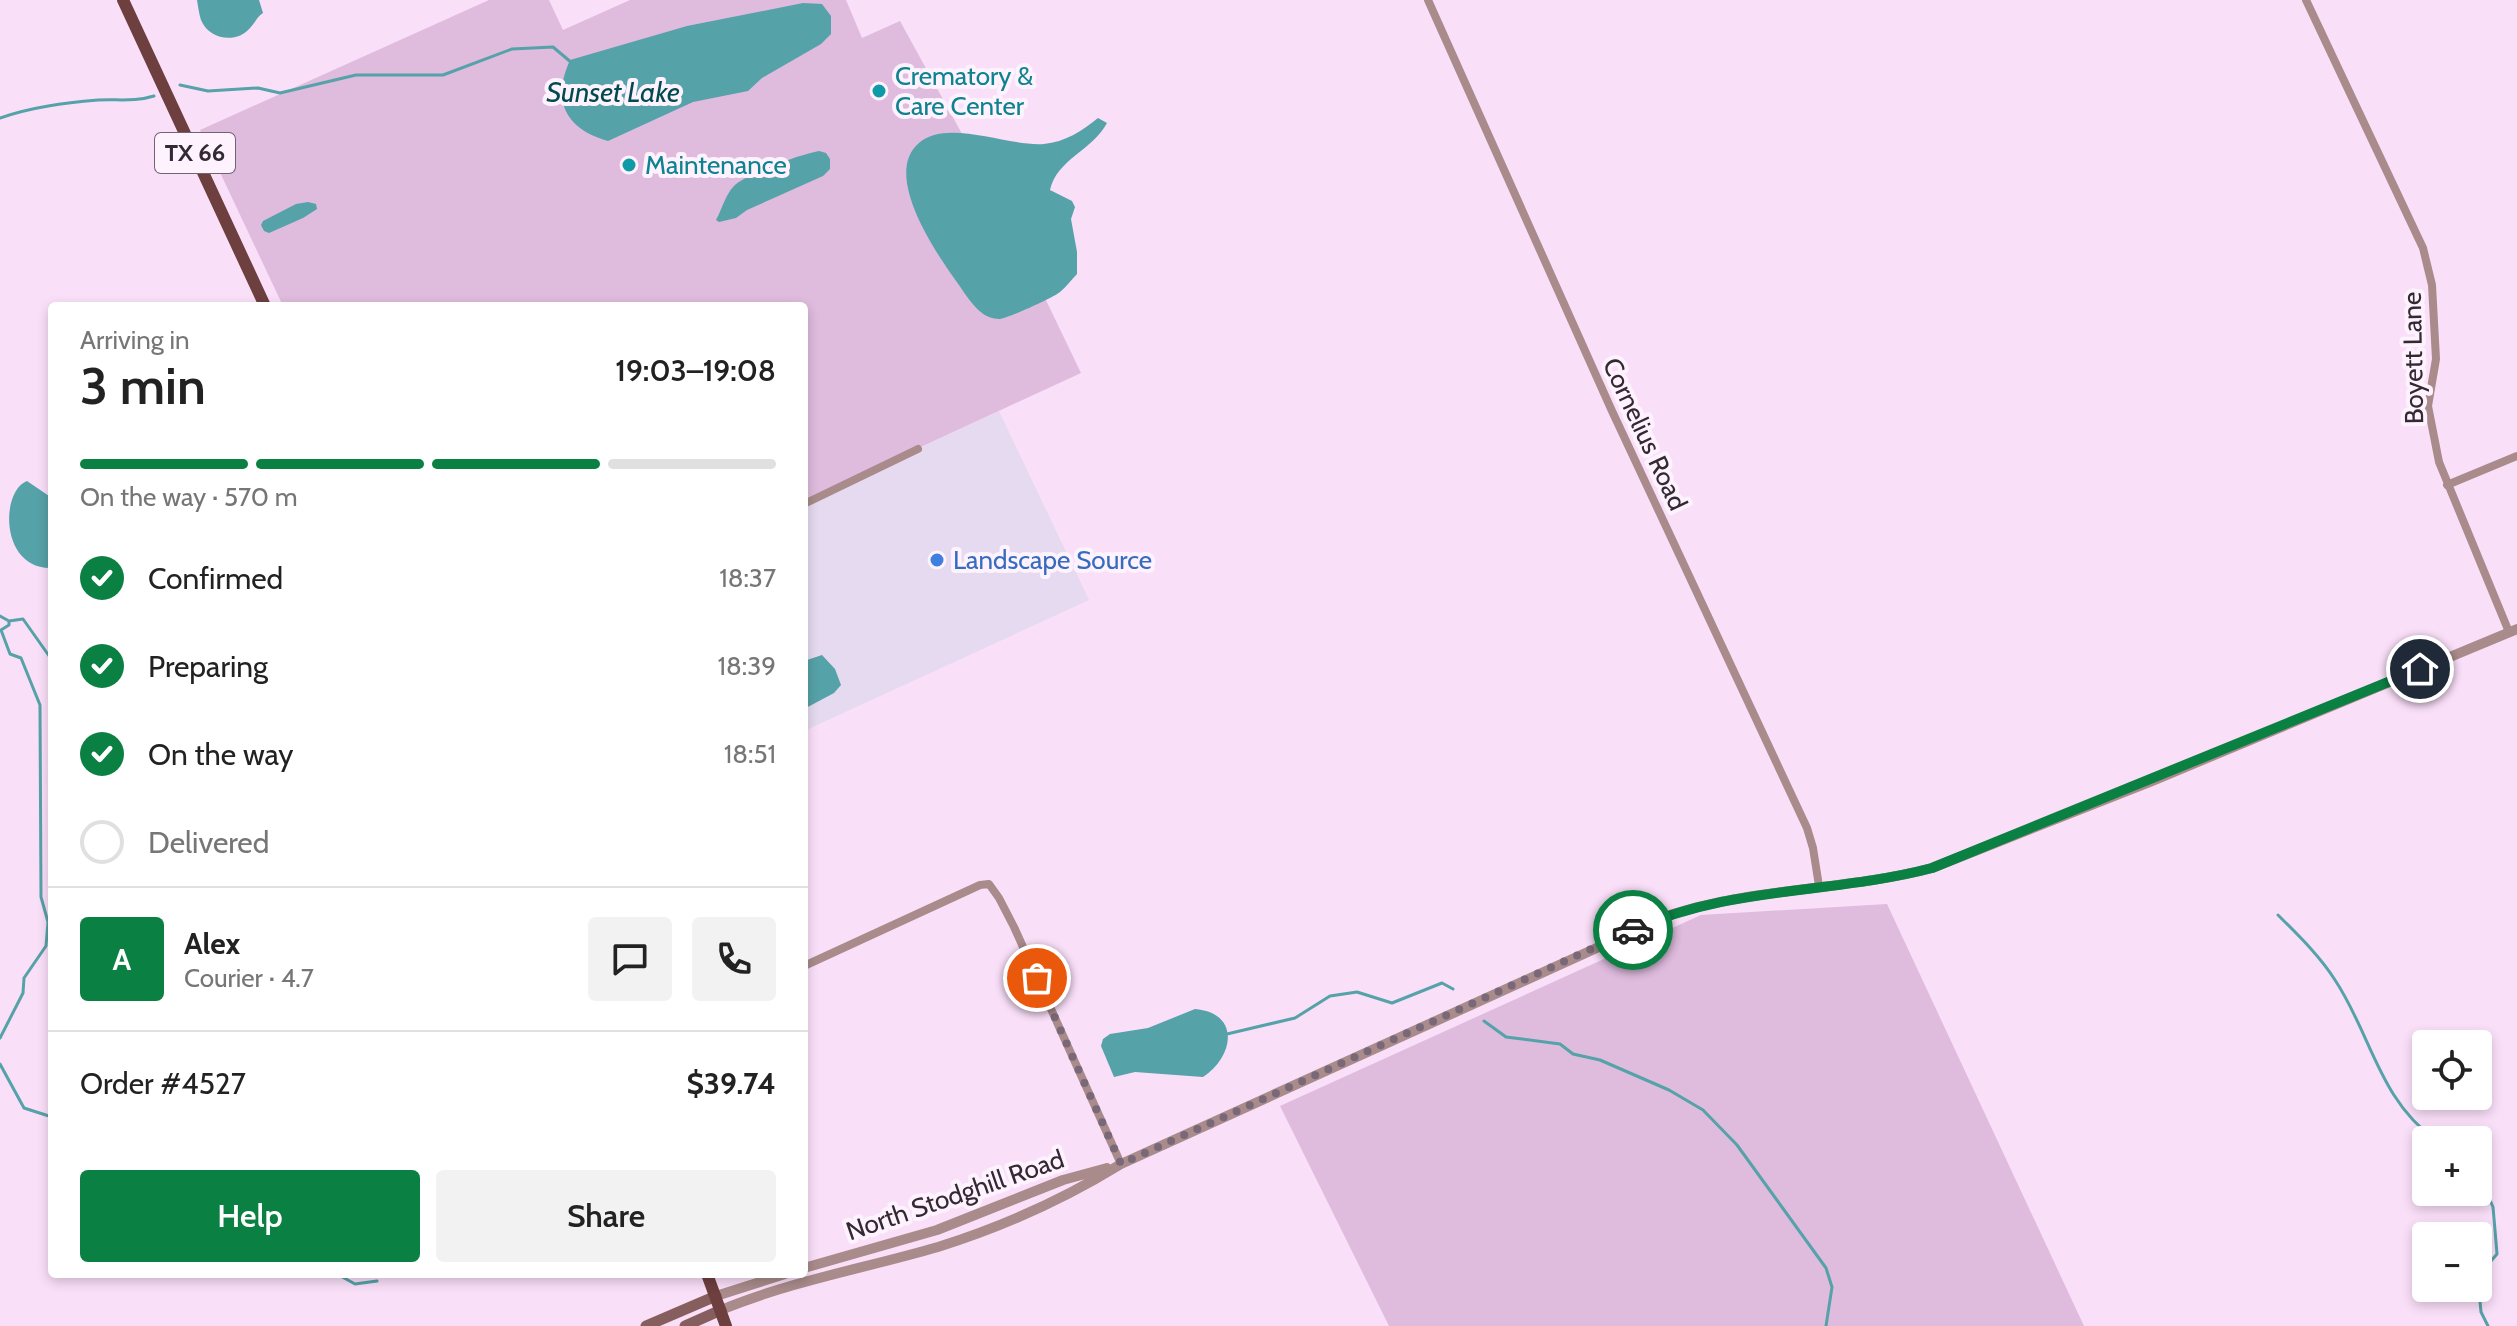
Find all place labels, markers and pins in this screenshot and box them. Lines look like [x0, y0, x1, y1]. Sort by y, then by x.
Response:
place label: Crematory & Care Center [895, 60, 1033, 122]
marker: Crematory & Care Center [870, 82, 888, 100]
place label: Maintenance [645, 149, 787, 181]
marker: Maintenance [620, 156, 638, 174]
place label: Landscape Source [953, 544, 1152, 576]
marker: Landscape Source [928, 551, 946, 569]
pin [2386, 635, 2454, 703]
pin [1003, 944, 1071, 1012]

